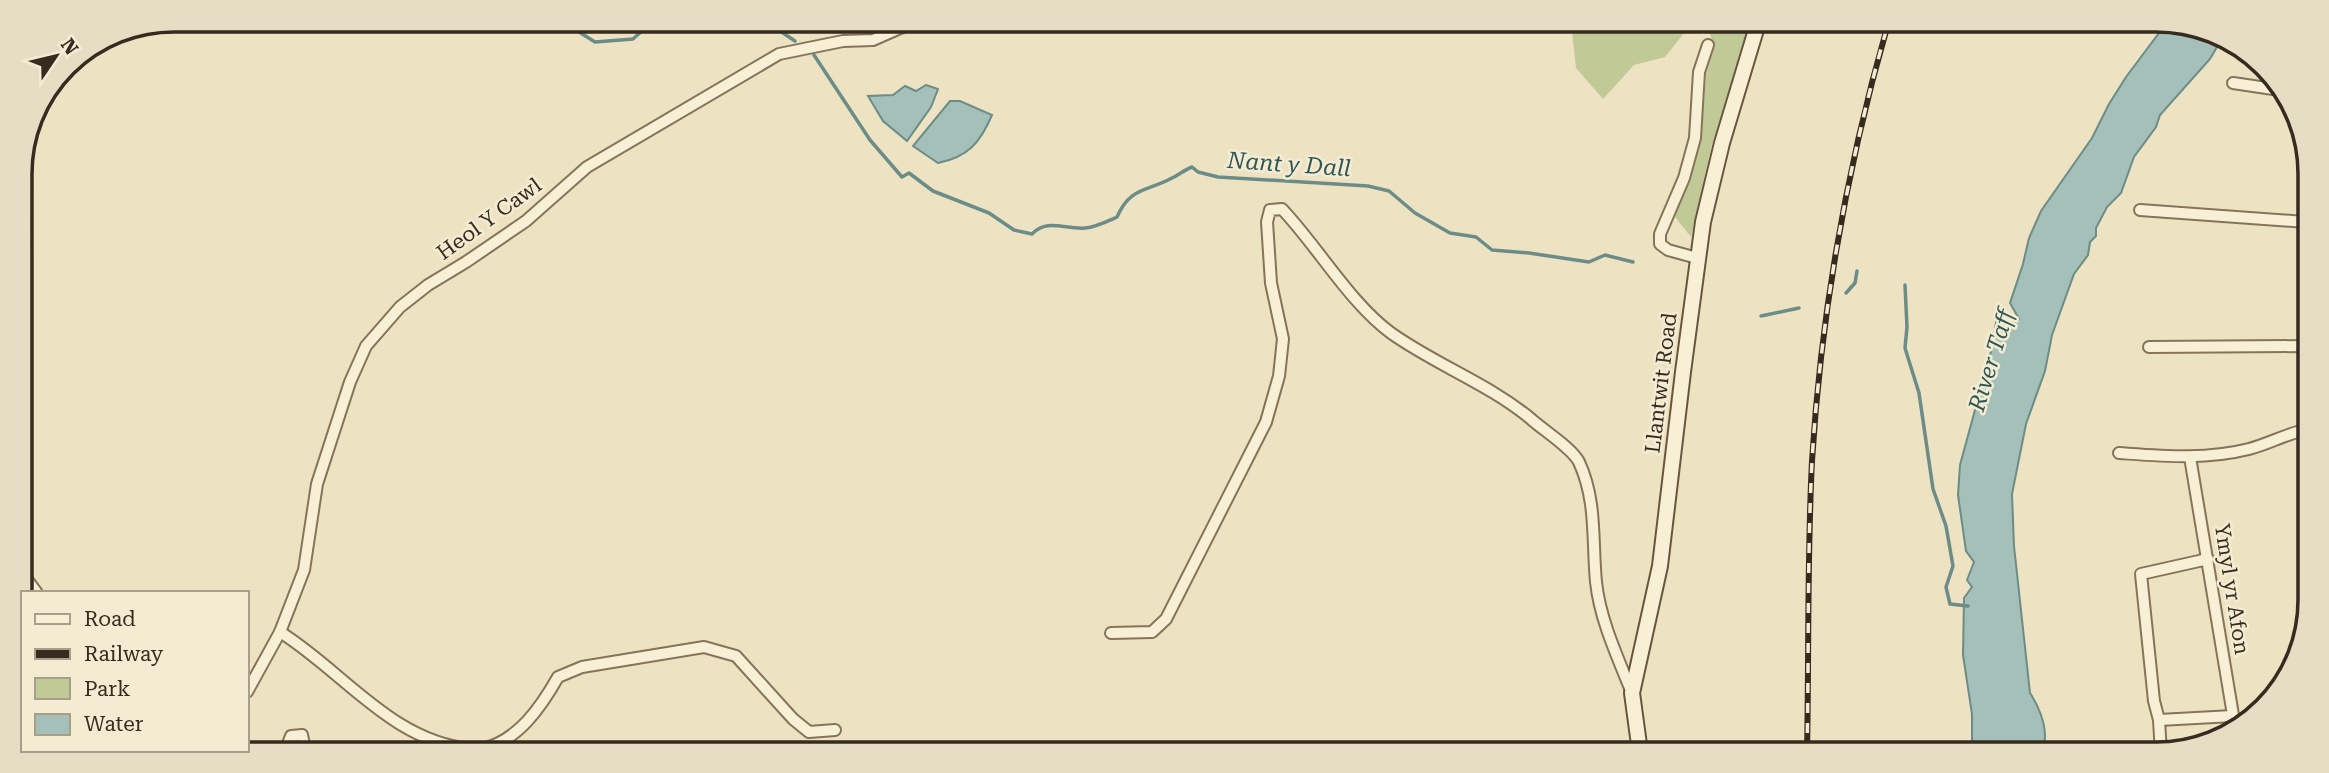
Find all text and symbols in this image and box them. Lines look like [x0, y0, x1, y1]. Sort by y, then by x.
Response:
north arrow [21, 21, 91, 91]
text: N [56, 34, 83, 59]
water label: Nant y Dall [1225, 147, 1352, 182]
street label: Heol Y Cawl [432, 173, 546, 265]
water label: River Taff [1963, 304, 2020, 416]
street label: Llantwit Road [1640, 311, 1682, 455]
street label: Ymyl yr Afon [2210, 522, 2254, 657]
legend [21, 591, 248, 752]
text: Road [84, 607, 136, 631]
text: Railway [84, 642, 164, 666]
text: Park [84, 677, 130, 701]
text: Water [84, 712, 144, 736]

